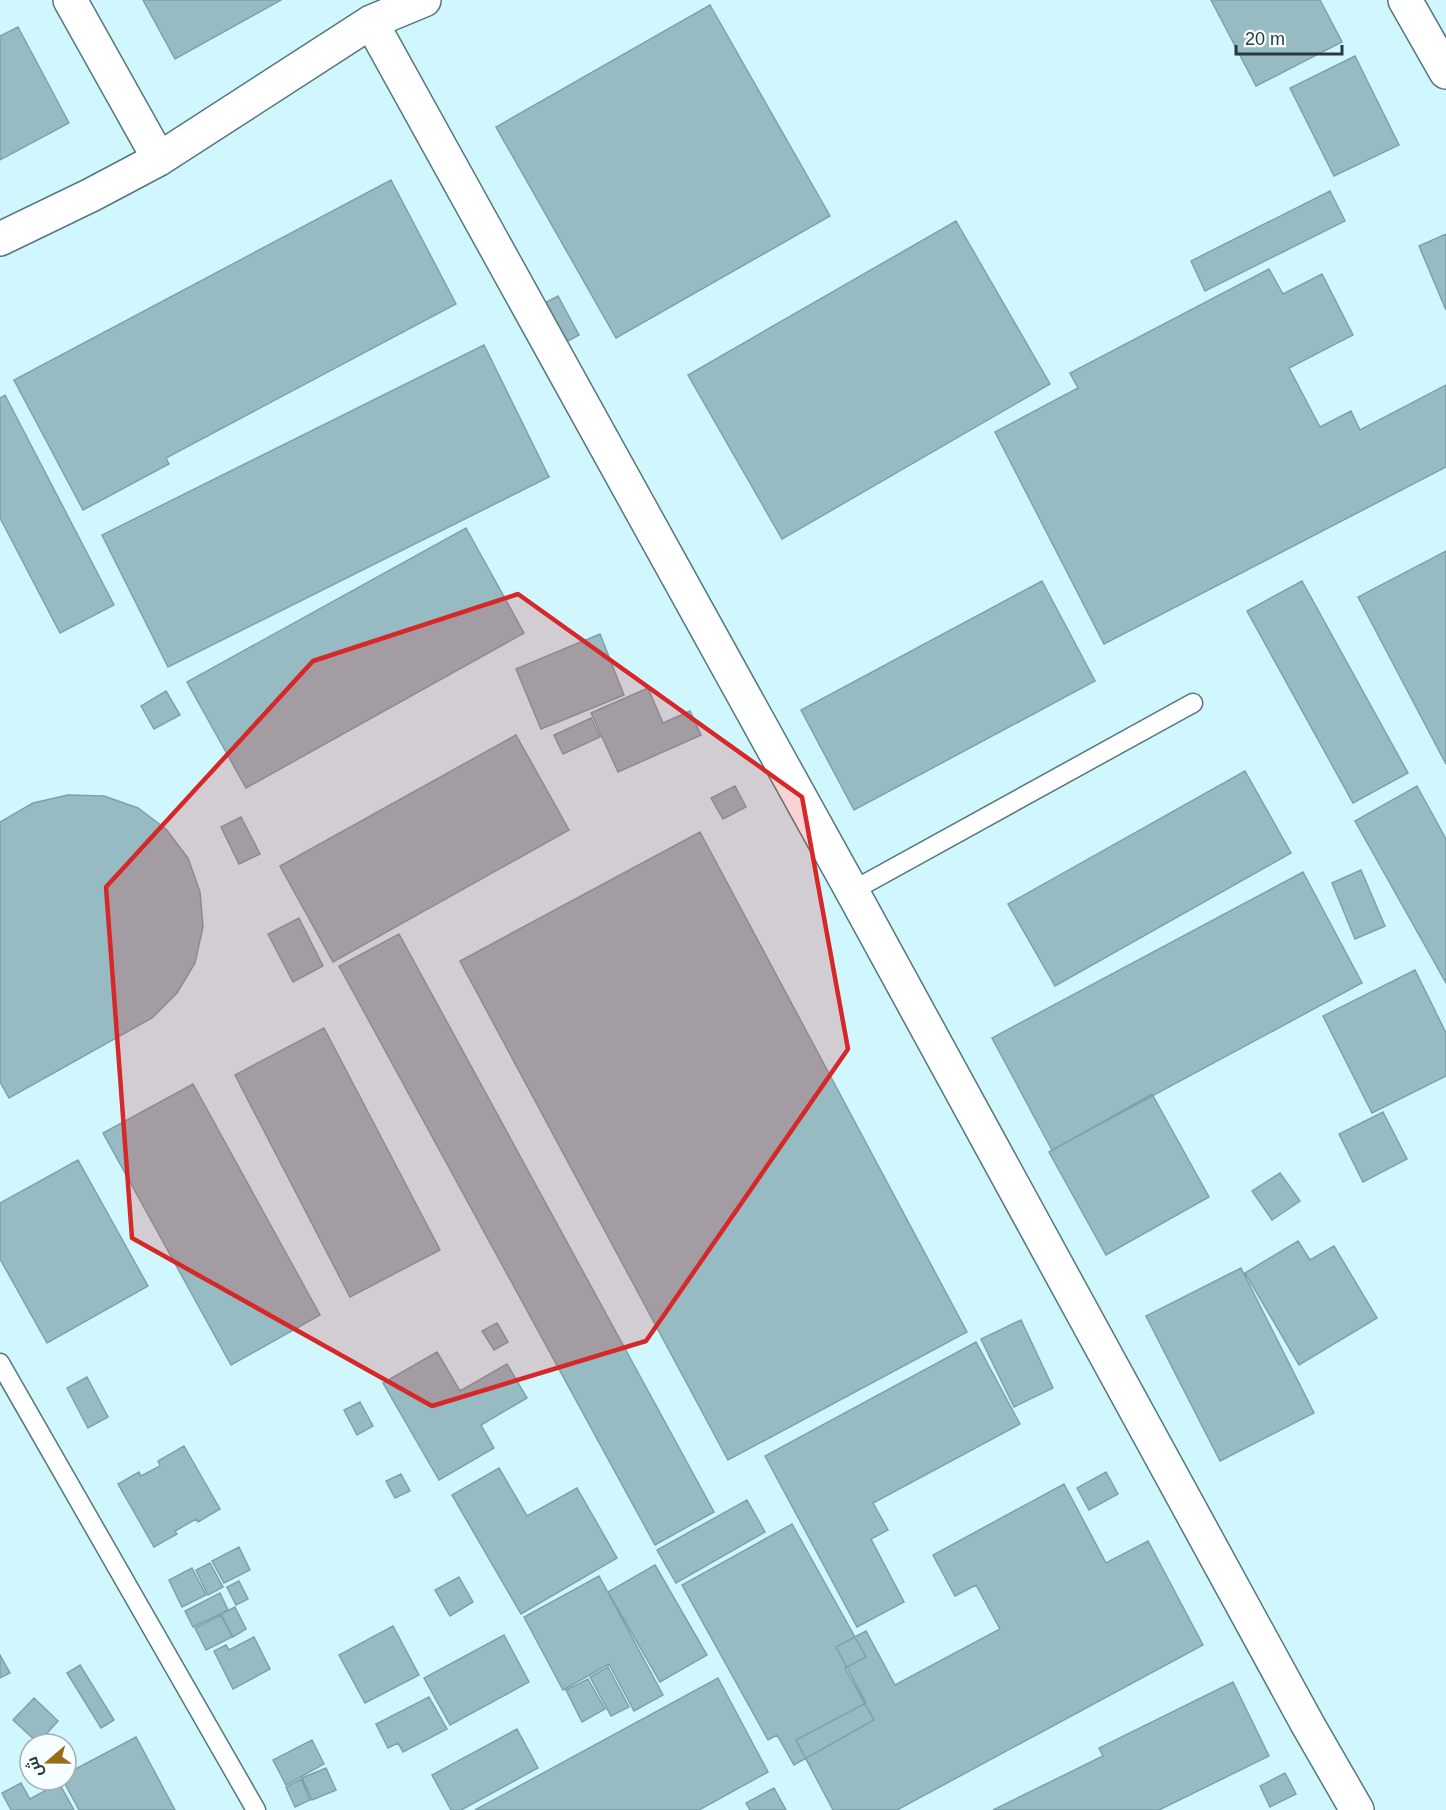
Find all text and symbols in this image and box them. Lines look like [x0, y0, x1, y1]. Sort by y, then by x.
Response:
scale bar [1236, 18, 1342, 56]
text: 20 m [1245, 29, 1285, 49]
north arrow [18, 1732, 78, 1792]
text: ش [23, 1754, 47, 1780]

